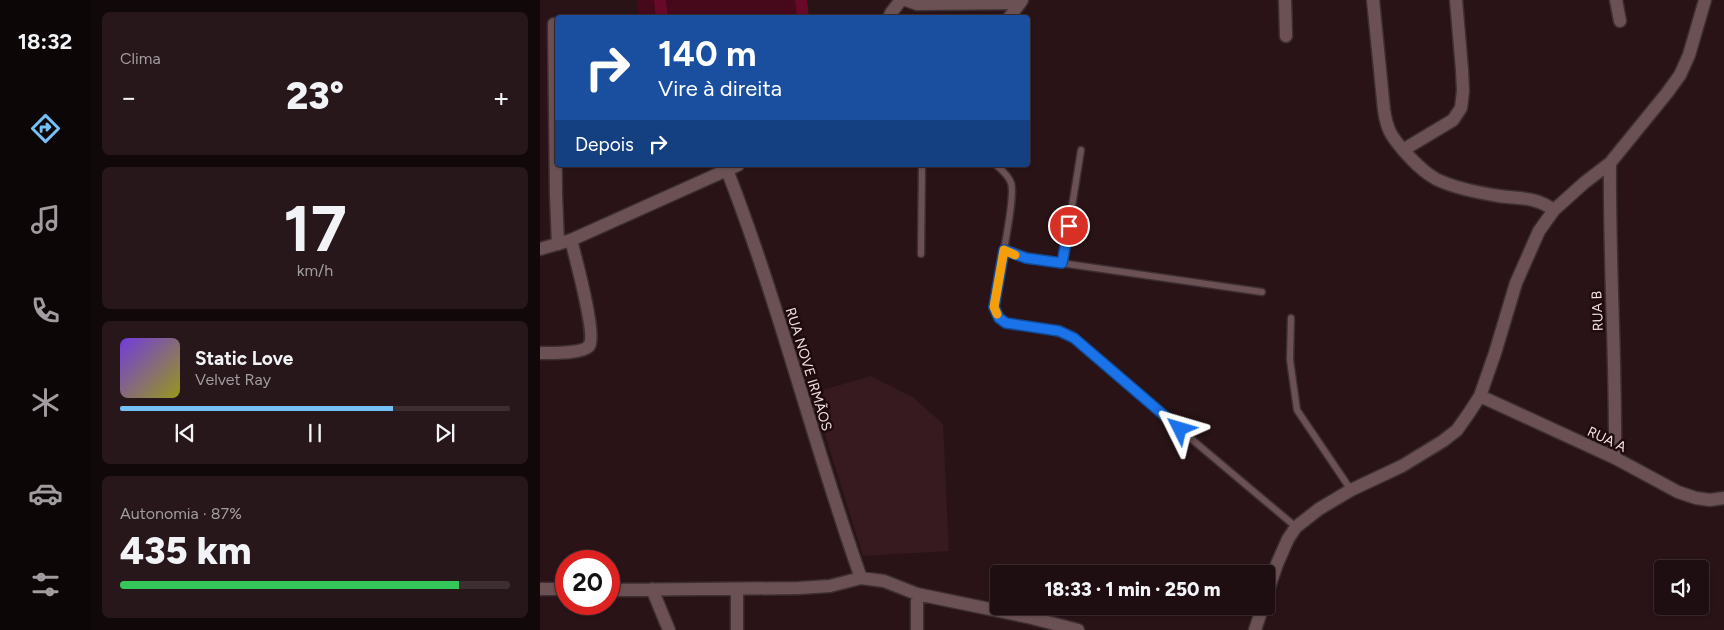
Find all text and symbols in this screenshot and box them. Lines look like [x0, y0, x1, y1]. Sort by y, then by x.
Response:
text: 18:32 [18, 28, 72, 55]
text: 140 m [658, 33, 756, 75]
icon: right [575, 35, 640, 100]
text: Clima [120, 49, 161, 68]
text: 23° [286, 73, 344, 119]
text: Vire à direita [658, 75, 782, 102]
text: − [120, 80, 137, 114]
text: + [493, 80, 510, 114]
icon: directions [28, 111, 63, 146]
icon: right [644, 130, 672, 158]
text: Depois [575, 133, 634, 156]
text: 17 [283, 189, 347, 267]
icon: music [28, 202, 63, 237]
pin [1048, 205, 1090, 247]
icon: arrive [1055, 212, 1083, 240]
text: km/h [297, 261, 333, 280]
street label: RUA B [1588, 291, 1607, 331]
icon: phone [28, 293, 63, 328]
street label: RUA NOVE IRMÃOS [782, 305, 835, 433]
text: Static Love [195, 347, 293, 370]
text: Velvet Ray [195, 370, 271, 389]
icon: climate [28, 385, 63, 420]
position arrow [1153, 402, 1205, 454]
icon: previous [171, 419, 199, 447]
icon: pause [301, 419, 329, 447]
icon: next [431, 419, 459, 447]
street label: RUA A [1585, 423, 1629, 456]
icon: car [28, 476, 63, 511]
text: Autonomia · 87% [120, 504, 242, 523]
text: 435 km [120, 528, 252, 574]
speed limit sign: 20 [555, 550, 620, 615]
map controls [1654, 560, 1709, 615]
button: sound [1654, 560, 1709, 615]
icon: filters [28, 567, 63, 602]
text: 18:33 · 1 min · 250 m [1044, 578, 1221, 601]

